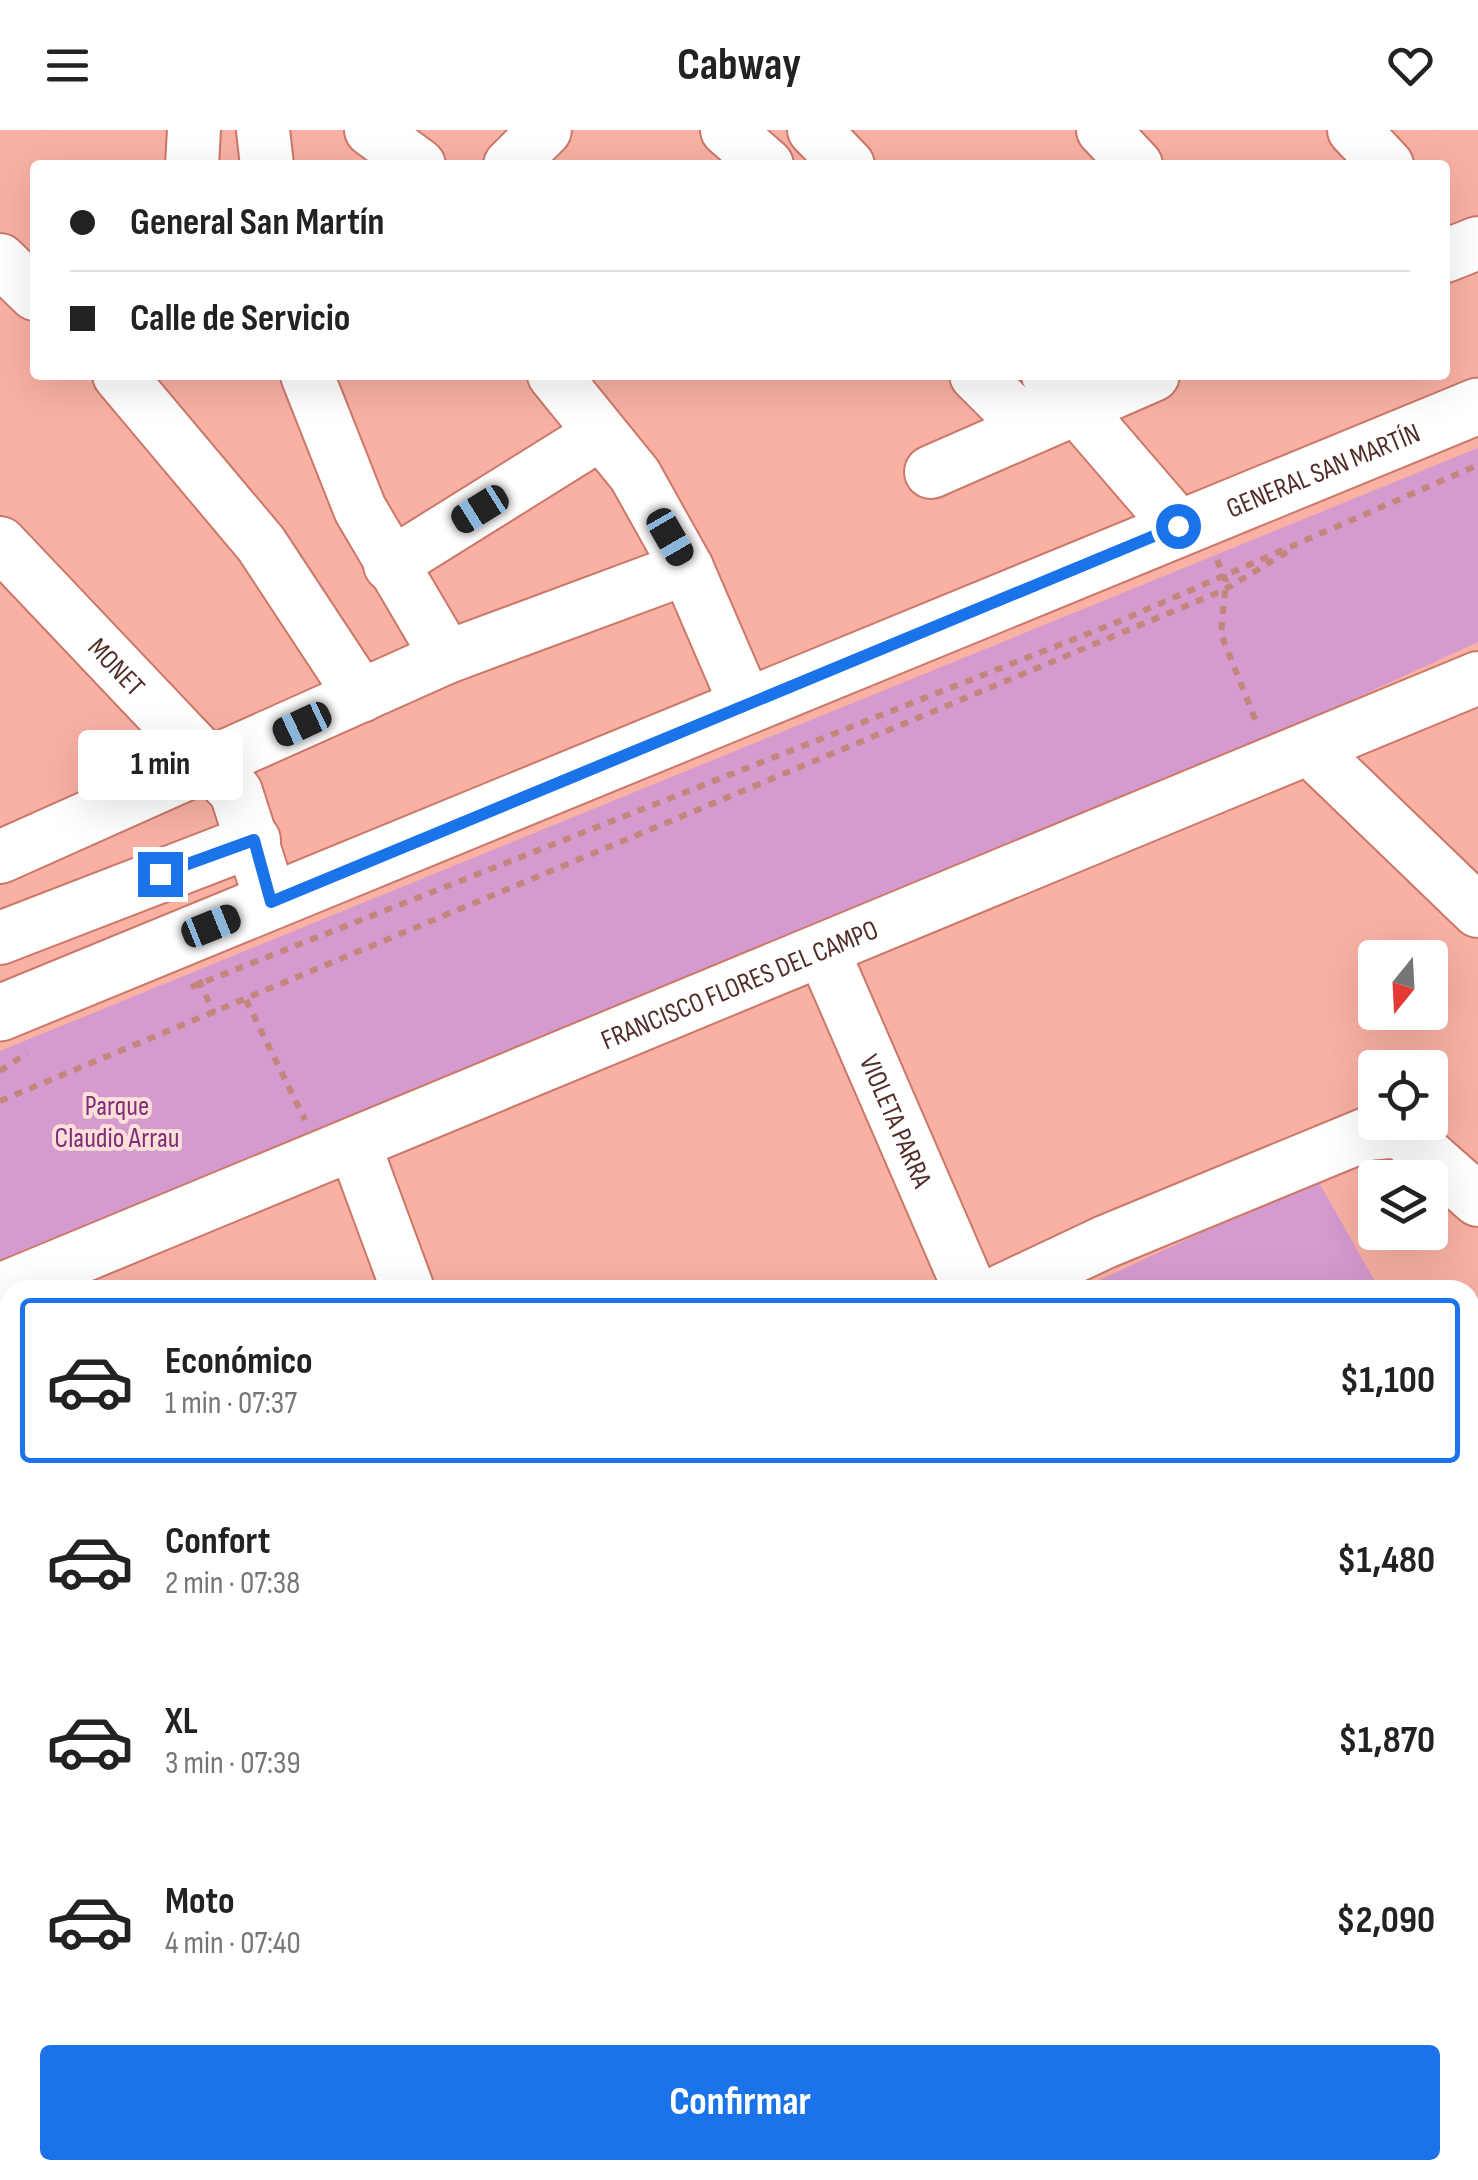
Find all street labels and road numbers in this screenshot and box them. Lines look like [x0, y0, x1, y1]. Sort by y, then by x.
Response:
street label: GENERAL SAN MARTÍN [1222, 417, 1425, 526]
street label: MONET [81, 632, 151, 703]
street label: FRANCISCO FLORES DEL CAMPO [596, 913, 883, 1057]
street label: VIOLETA PARRA [852, 1050, 939, 1194]

